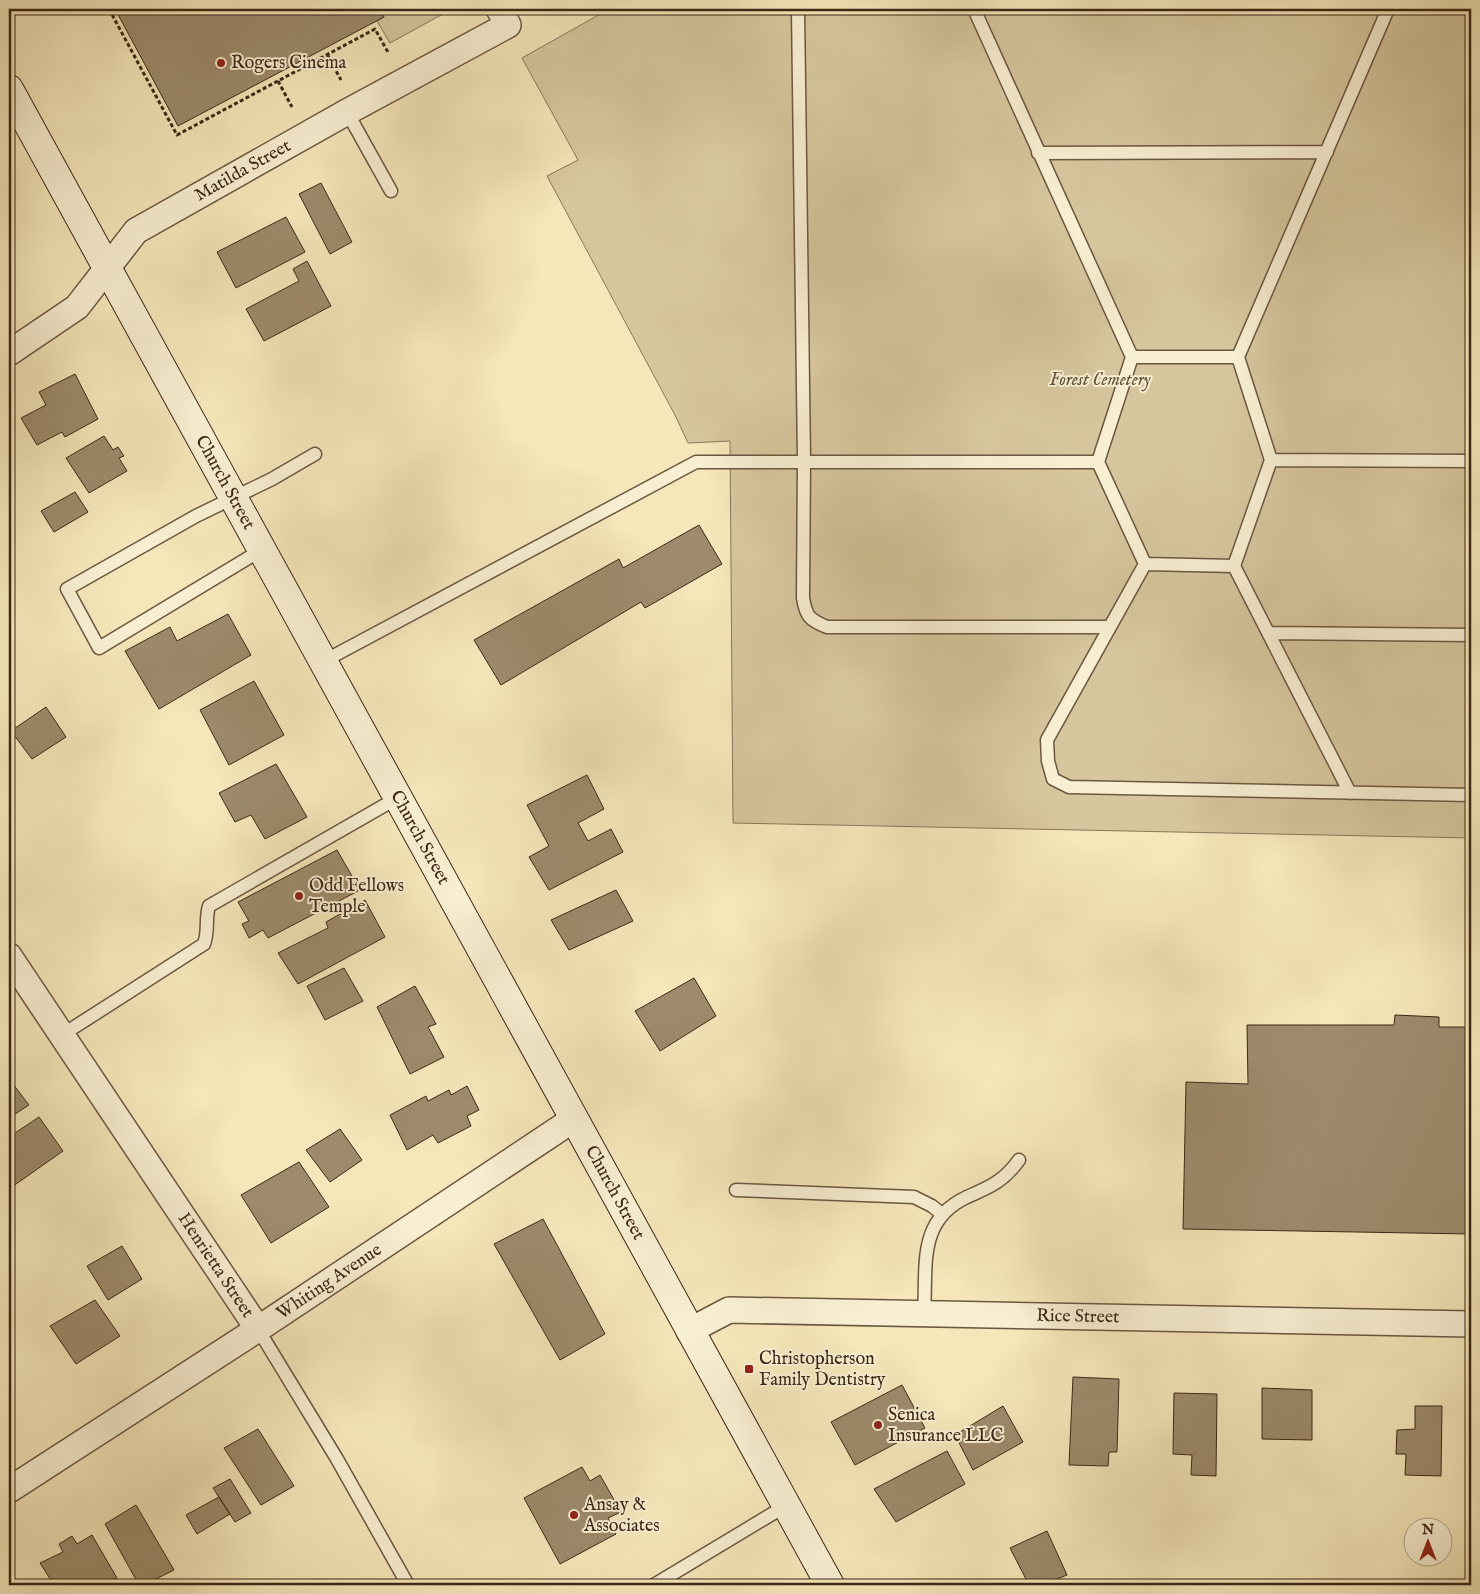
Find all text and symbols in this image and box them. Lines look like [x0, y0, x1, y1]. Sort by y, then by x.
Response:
place label: Rogers Cinema [231, 52, 347, 75]
marker: Rogers Cinema [215, 57, 227, 69]
street label: Matilda Street [191, 135, 295, 207]
park label: Forest Cemetery [1049, 369, 1151, 392]
street label: Church Street [190, 431, 260, 534]
street label: Church Street [385, 786, 455, 889]
place label: Odd Fellows Temple [309, 875, 404, 919]
marker: Odd Fellows Temple [293, 890, 305, 902]
street label: Church Street [580, 1141, 650, 1244]
street label: Henrietta Street [172, 1208, 259, 1322]
street label: Whiting Avenue [272, 1238, 386, 1325]
street label: Rice Street [1036, 1304, 1119, 1329]
place label: Christopherson Family Dentistry [759, 1348, 886, 1392]
marker: Christopherson Family Dentistry [743, 1363, 755, 1375]
place label: Senica Insurance LLC [888, 1404, 1003, 1448]
marker: Senica Insurance LLC [872, 1419, 884, 1431]
place label: Ansay & Associates [583, 1494, 660, 1538]
marker: Ansay & Associates [568, 1509, 580, 1521]
north arrow [1402, 1516, 1452, 1566]
text: N [1421, 1521, 1434, 1539]

